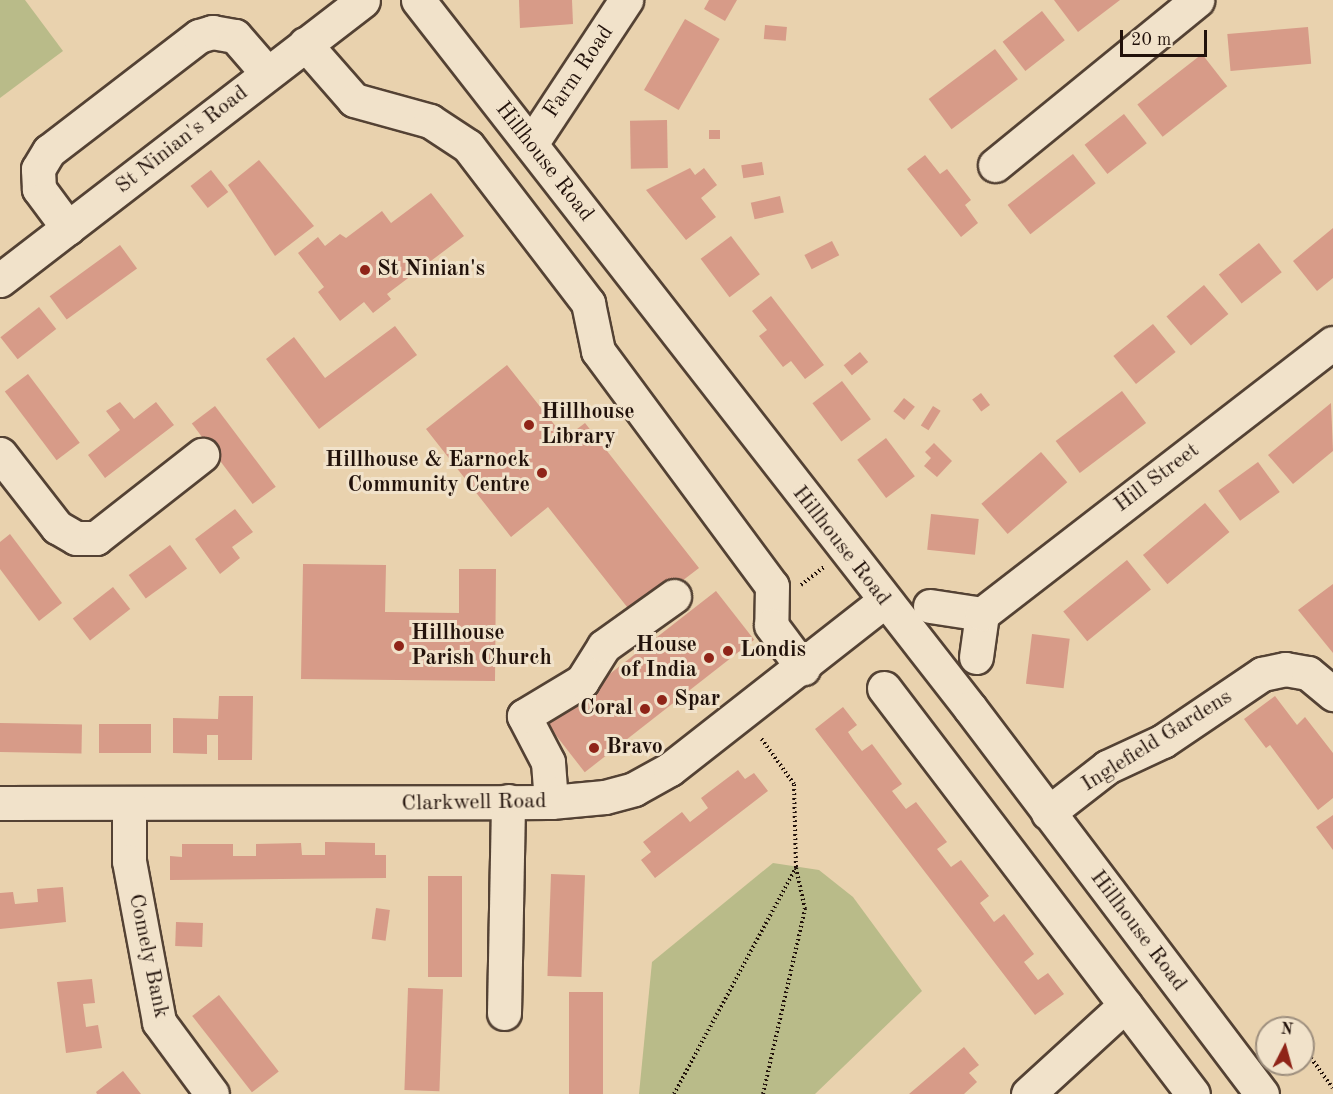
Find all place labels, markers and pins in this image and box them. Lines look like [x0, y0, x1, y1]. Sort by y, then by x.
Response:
place label: St Ninian's [377, 257, 485, 283]
marker: St Ninian's [358, 263, 372, 277]
place label: Hillhouse Library [541, 399, 635, 451]
marker: Hillhouse Library [522, 418, 536, 432]
place label: Hillhouse & Earnock Community Centre [325, 447, 530, 499]
marker: Hillhouse & Earnock Community Centre [535, 466, 549, 480]
place label: Hillhouse Parish Church [411, 620, 552, 672]
place label: House of India [621, 632, 697, 684]
place label: Londis [740, 638, 806, 664]
marker: Hillhouse Parish Church [392, 639, 406, 653]
marker: Londis [721, 644, 735, 658]
marker: House of India [702, 651, 716, 665]
place label: Spar [674, 687, 720, 713]
marker: Spar [655, 693, 669, 707]
place label: Coral [580, 696, 633, 722]
marker: Coral [638, 702, 652, 716]
place label: Bravo [606, 735, 663, 761]
marker: Bravo [587, 741, 601, 755]

